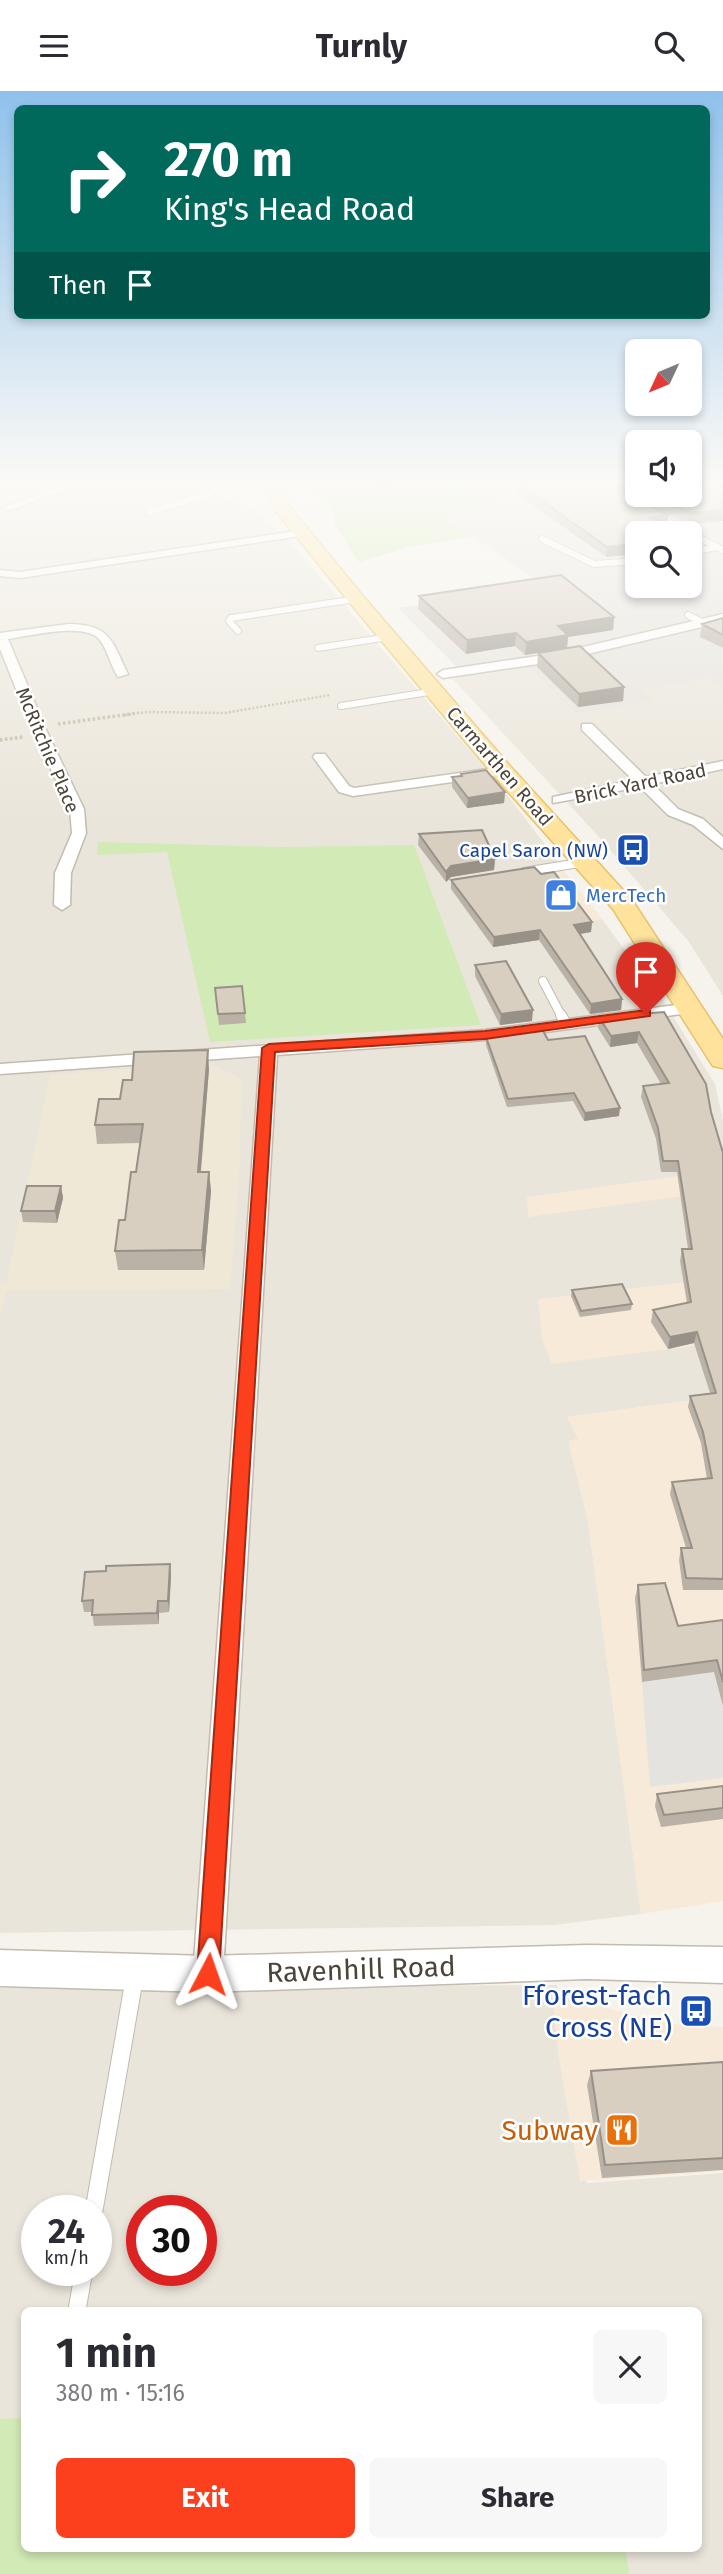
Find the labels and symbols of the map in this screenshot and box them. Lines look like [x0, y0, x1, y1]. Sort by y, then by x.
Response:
north arrow [625, 339, 702, 417]
street label: McRitchie Place [11, 684, 84, 816]
street label: Carmarthen Road [442, 702, 558, 831]
street label: Brick Yard Road [572, 758, 708, 809]
bus stop icon: Capel Saron (NW) [614, 831, 652, 869]
place label: Capel Saron (NW) [459, 839, 608, 862]
shop icon: MercTech [542, 876, 580, 914]
place label: MercTech [586, 884, 666, 907]
pin [616, 942, 676, 1014]
position arrow [171, 1937, 245, 2011]
street label: Ravenhill Road [266, 1950, 456, 1989]
place label: Fforest-fach Cross (NE) [522, 1979, 672, 2044]
bus stop icon: Fforest-fach Cross (NE) [677, 1992, 715, 2030]
restaurant icon: Subway [603, 2111, 641, 2149]
place label: Subway [501, 2114, 598, 2147]
speed limit sign: 30 [126, 2195, 217, 2286]

